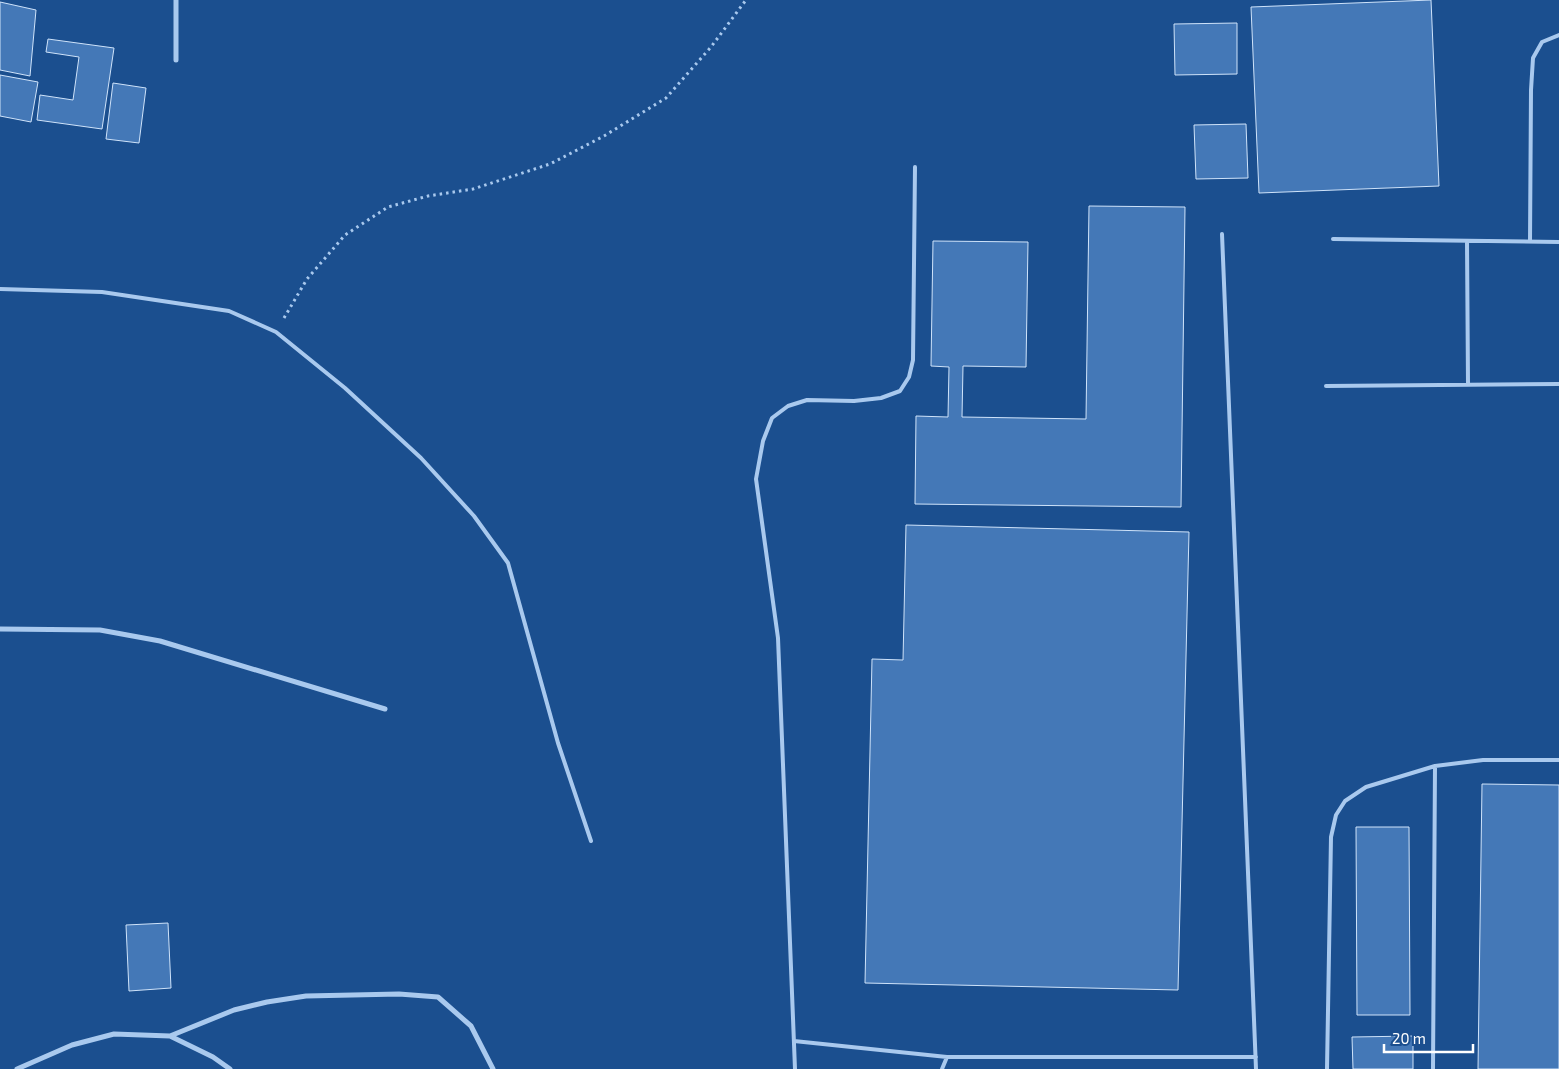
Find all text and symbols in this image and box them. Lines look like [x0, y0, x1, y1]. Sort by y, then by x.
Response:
scale bar [1384, 1022, 1473, 1054]
text: 20 m [1392, 1029, 1426, 1047]

